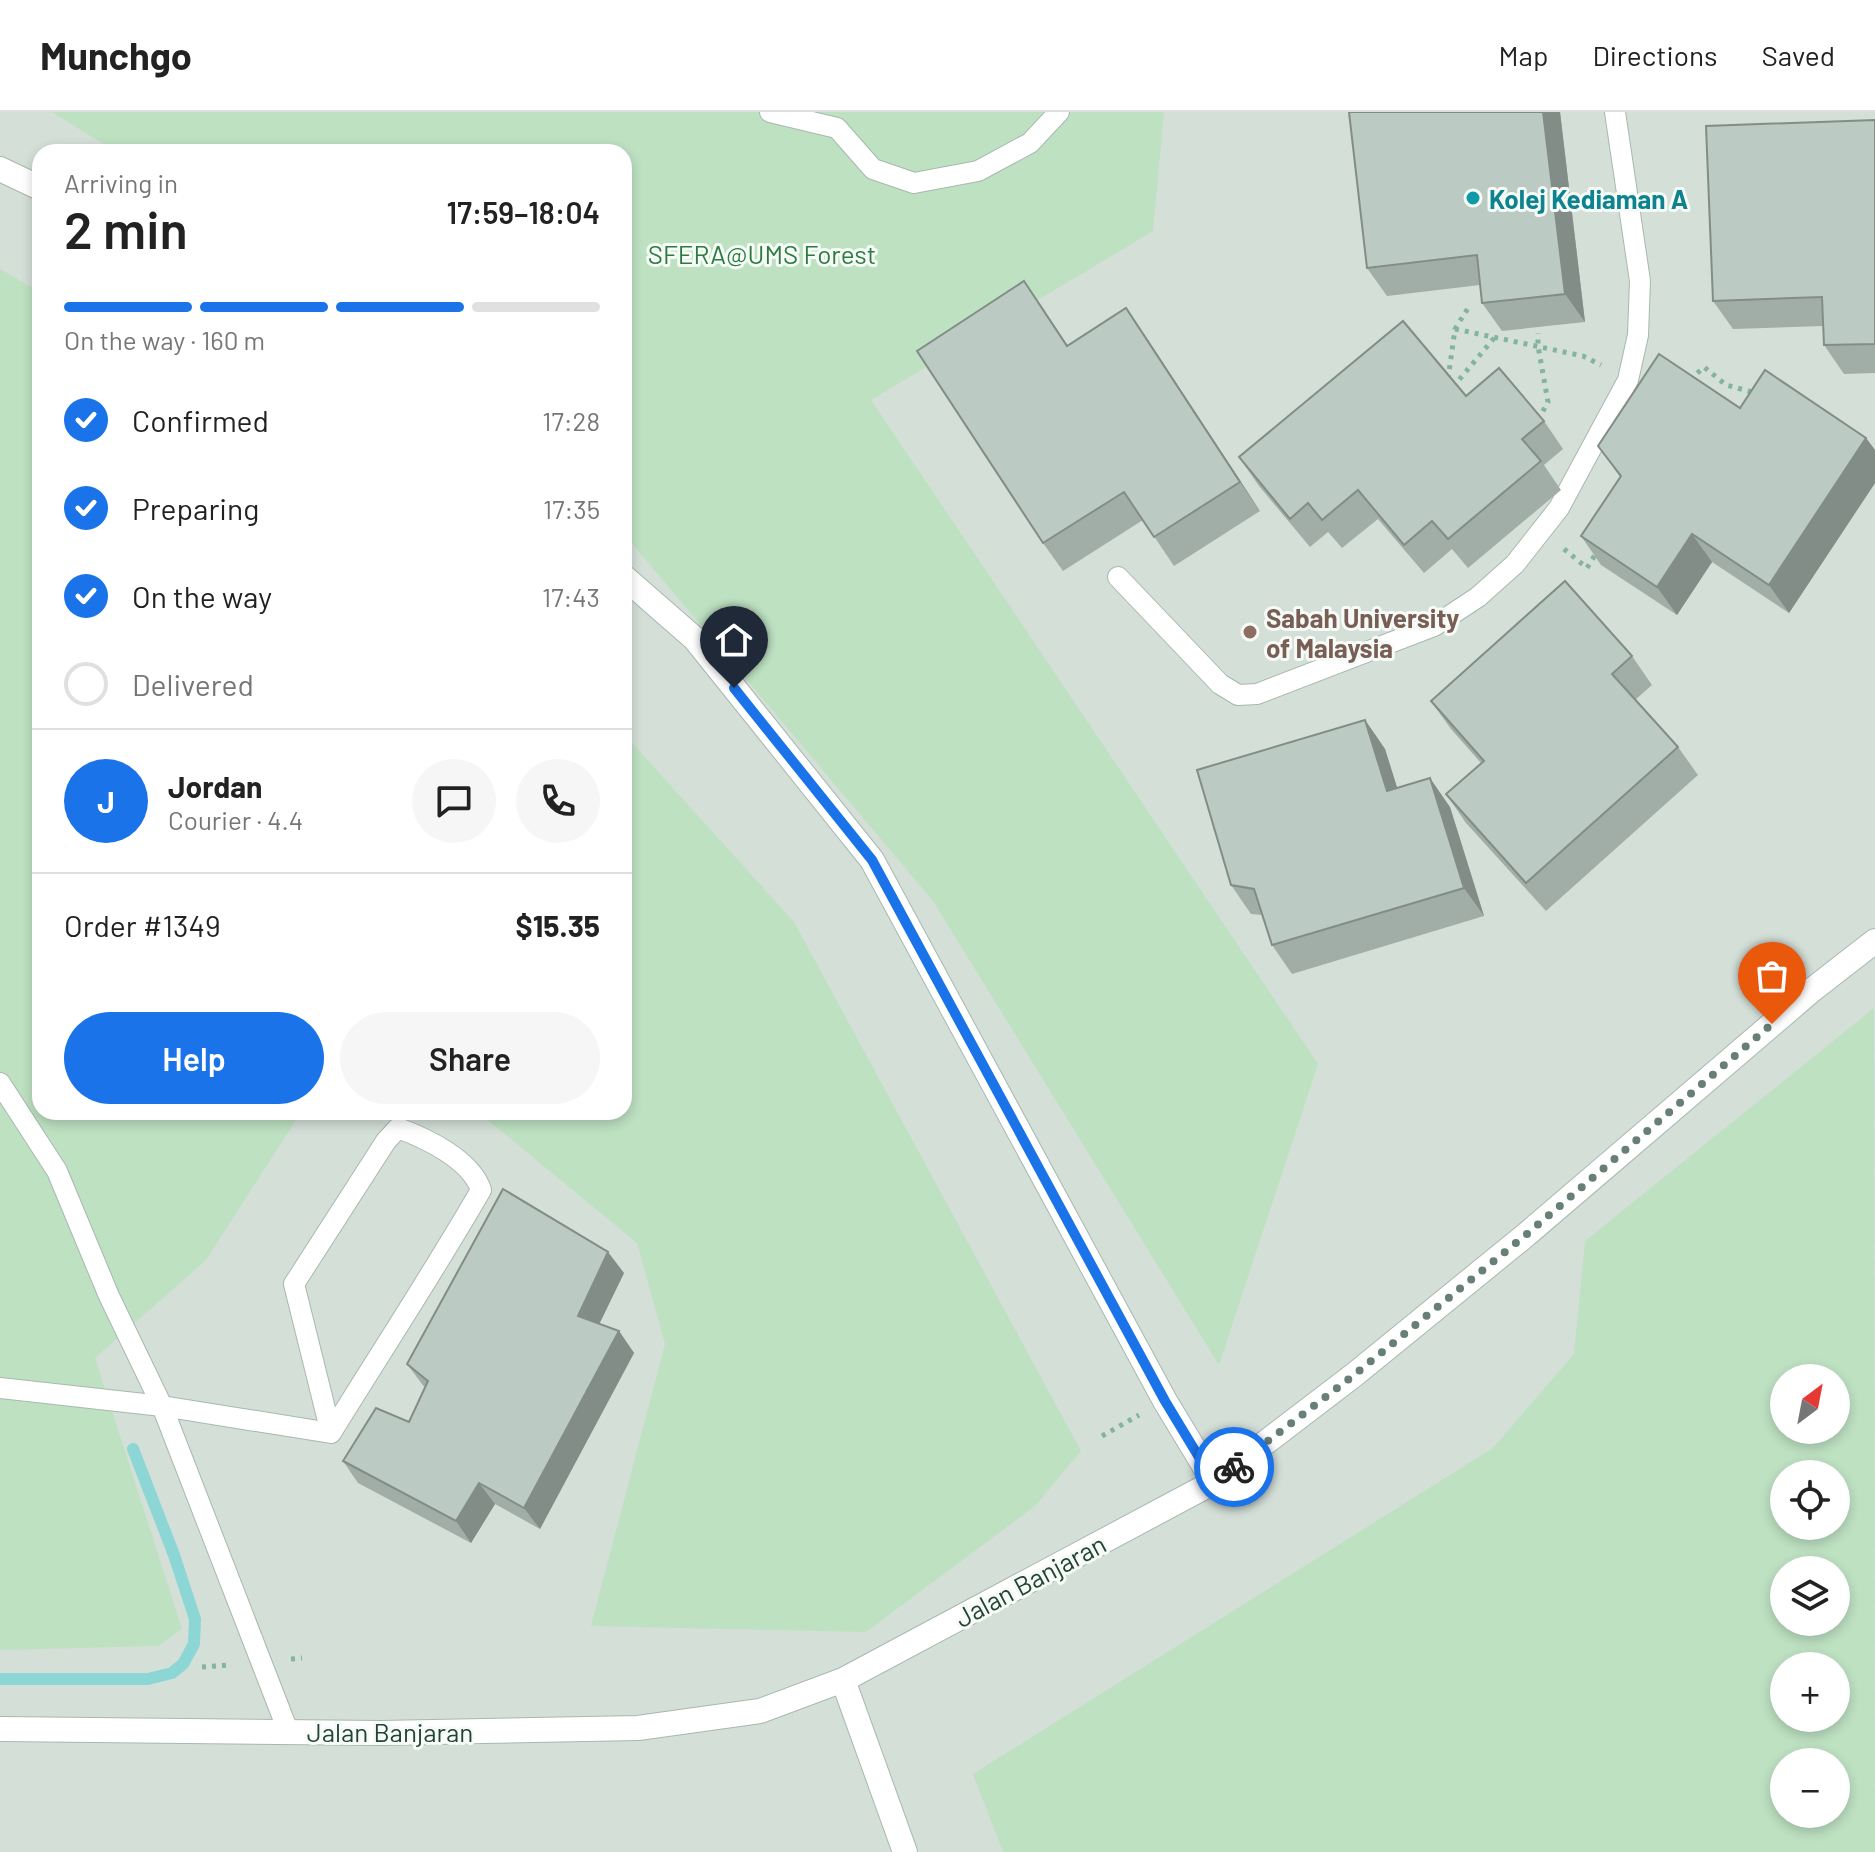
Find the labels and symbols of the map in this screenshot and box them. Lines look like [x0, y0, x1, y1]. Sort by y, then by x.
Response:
place label: Kolej Kediaman A [1489, 183, 1688, 214]
marker: Kolej Kediaman A [1464, 189, 1482, 207]
park label: SFERA@UMS Forest [648, 238, 876, 269]
place label: Sabah University of Malaysia [1266, 602, 1459, 663]
pin [700, 606, 768, 688]
marker: Sabah University of Malaysia [1241, 623, 1259, 641]
pin [1738, 942, 1806, 1024]
north arrow [1770, 1364, 1850, 1444]
courier [1194, 1427, 1274, 1507]
street label: Jalan Banjaran [949, 1527, 1111, 1633]
street label: Jalan Banjaran [307, 1716, 473, 1747]

